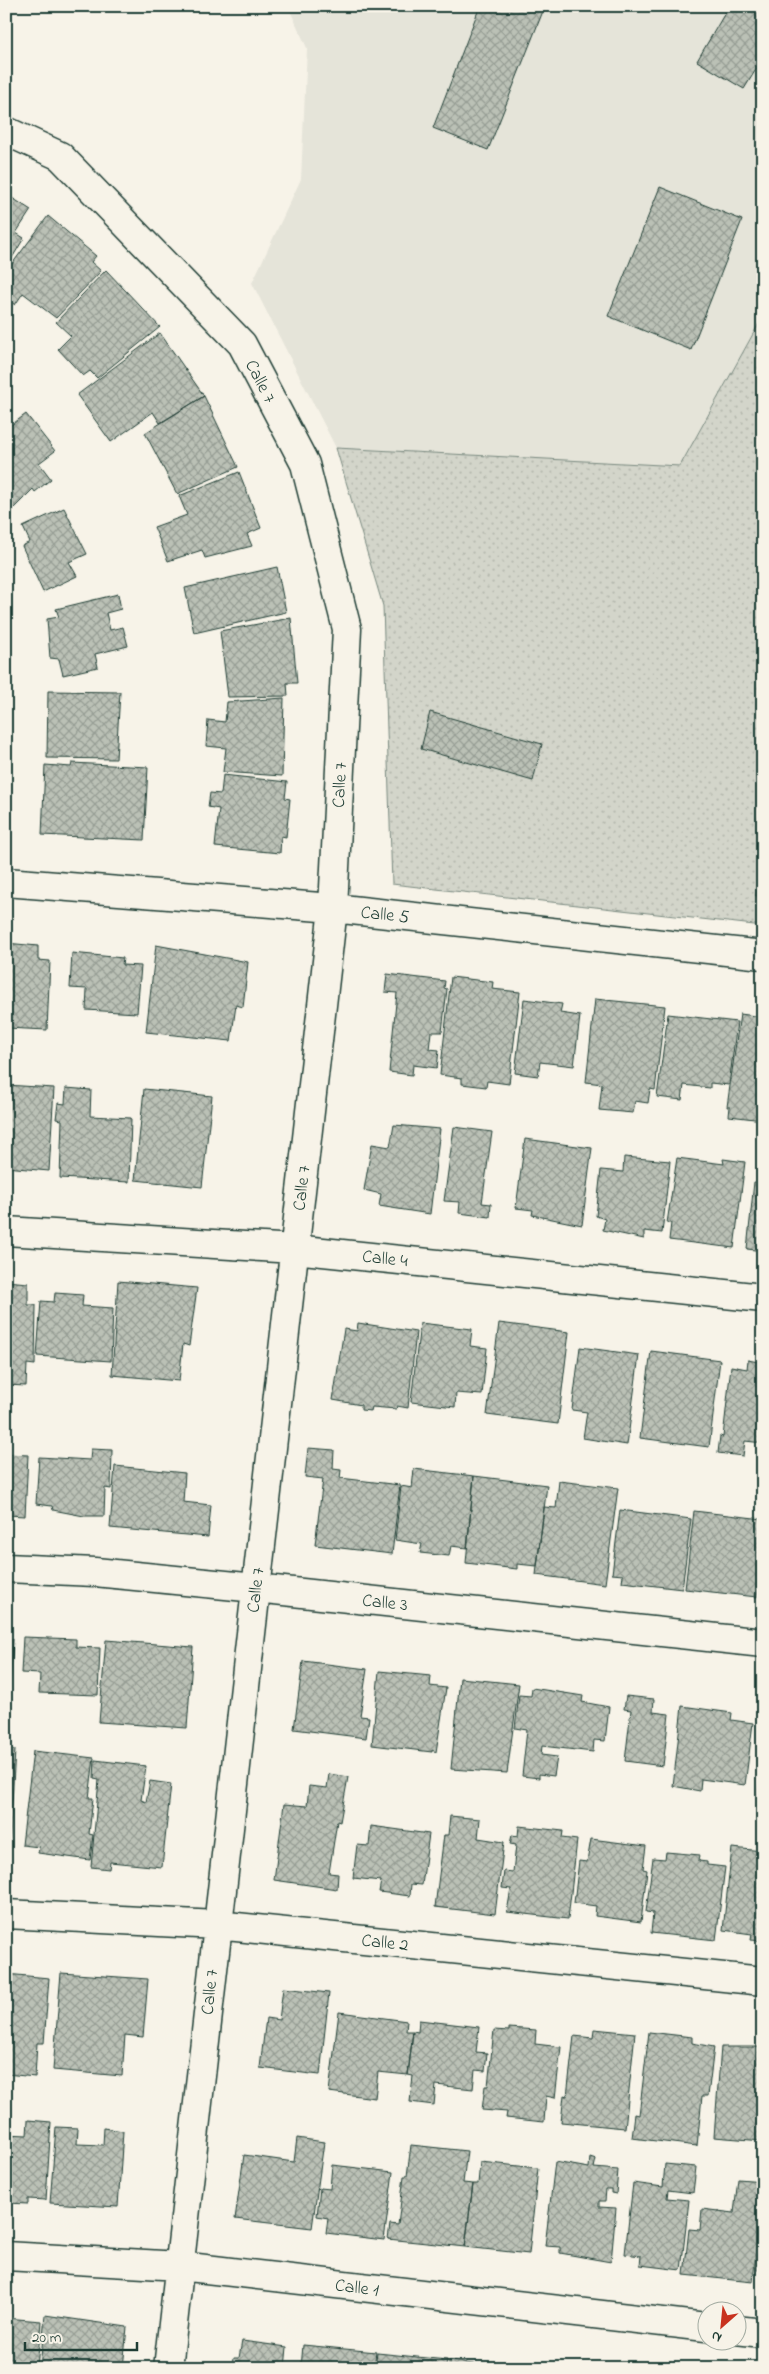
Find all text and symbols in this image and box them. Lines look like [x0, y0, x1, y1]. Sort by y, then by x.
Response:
street label: Calle 7 [237, 356, 281, 409]
street label: Calle 7 [327, 761, 355, 809]
street label: Calle 5 [359, 901, 410, 931]
street label: Calle 7 [287, 1163, 319, 1212]
street label: Calle 4 [361, 1245, 409, 1275]
street label: Calle 7 [241, 1565, 273, 1614]
street label: Calle 3 [361, 1589, 409, 1619]
street label: Calle 2 [360, 1929, 410, 1959]
street label: Calle 7 [196, 1968, 226, 2016]
street label: Calle 1 [333, 2273, 380, 2305]
north arrow [696, 2302, 746, 2352]
scale bar [25, 2319, 138, 2351]
text: N [708, 2325, 726, 2348]
text: 20 m [32, 2327, 62, 2349]

